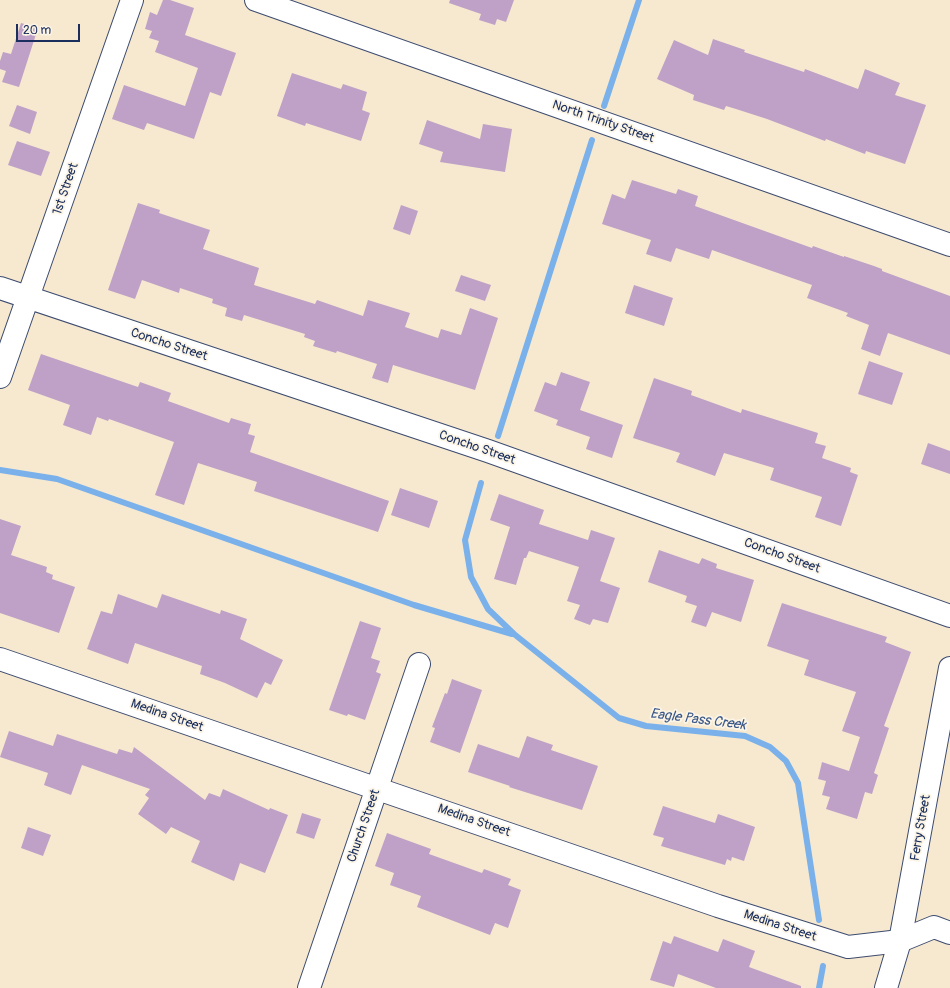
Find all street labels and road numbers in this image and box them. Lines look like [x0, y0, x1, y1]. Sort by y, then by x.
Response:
street label: North Trinity Street [550, 97, 656, 147]
street label: 1st Street [50, 161, 82, 217]
street label: Concho Street [129, 325, 209, 365]
street label: Concho Street [437, 428, 517, 468]
street label: Concho Street [742, 535, 822, 577]
street label: Medina Street [129, 696, 205, 736]
street label: Church Street [344, 787, 384, 865]
street label: Ferry Street [908, 794, 934, 862]
street label: Medina Street [436, 801, 512, 841]
street label: Medina Street [742, 907, 818, 945]

